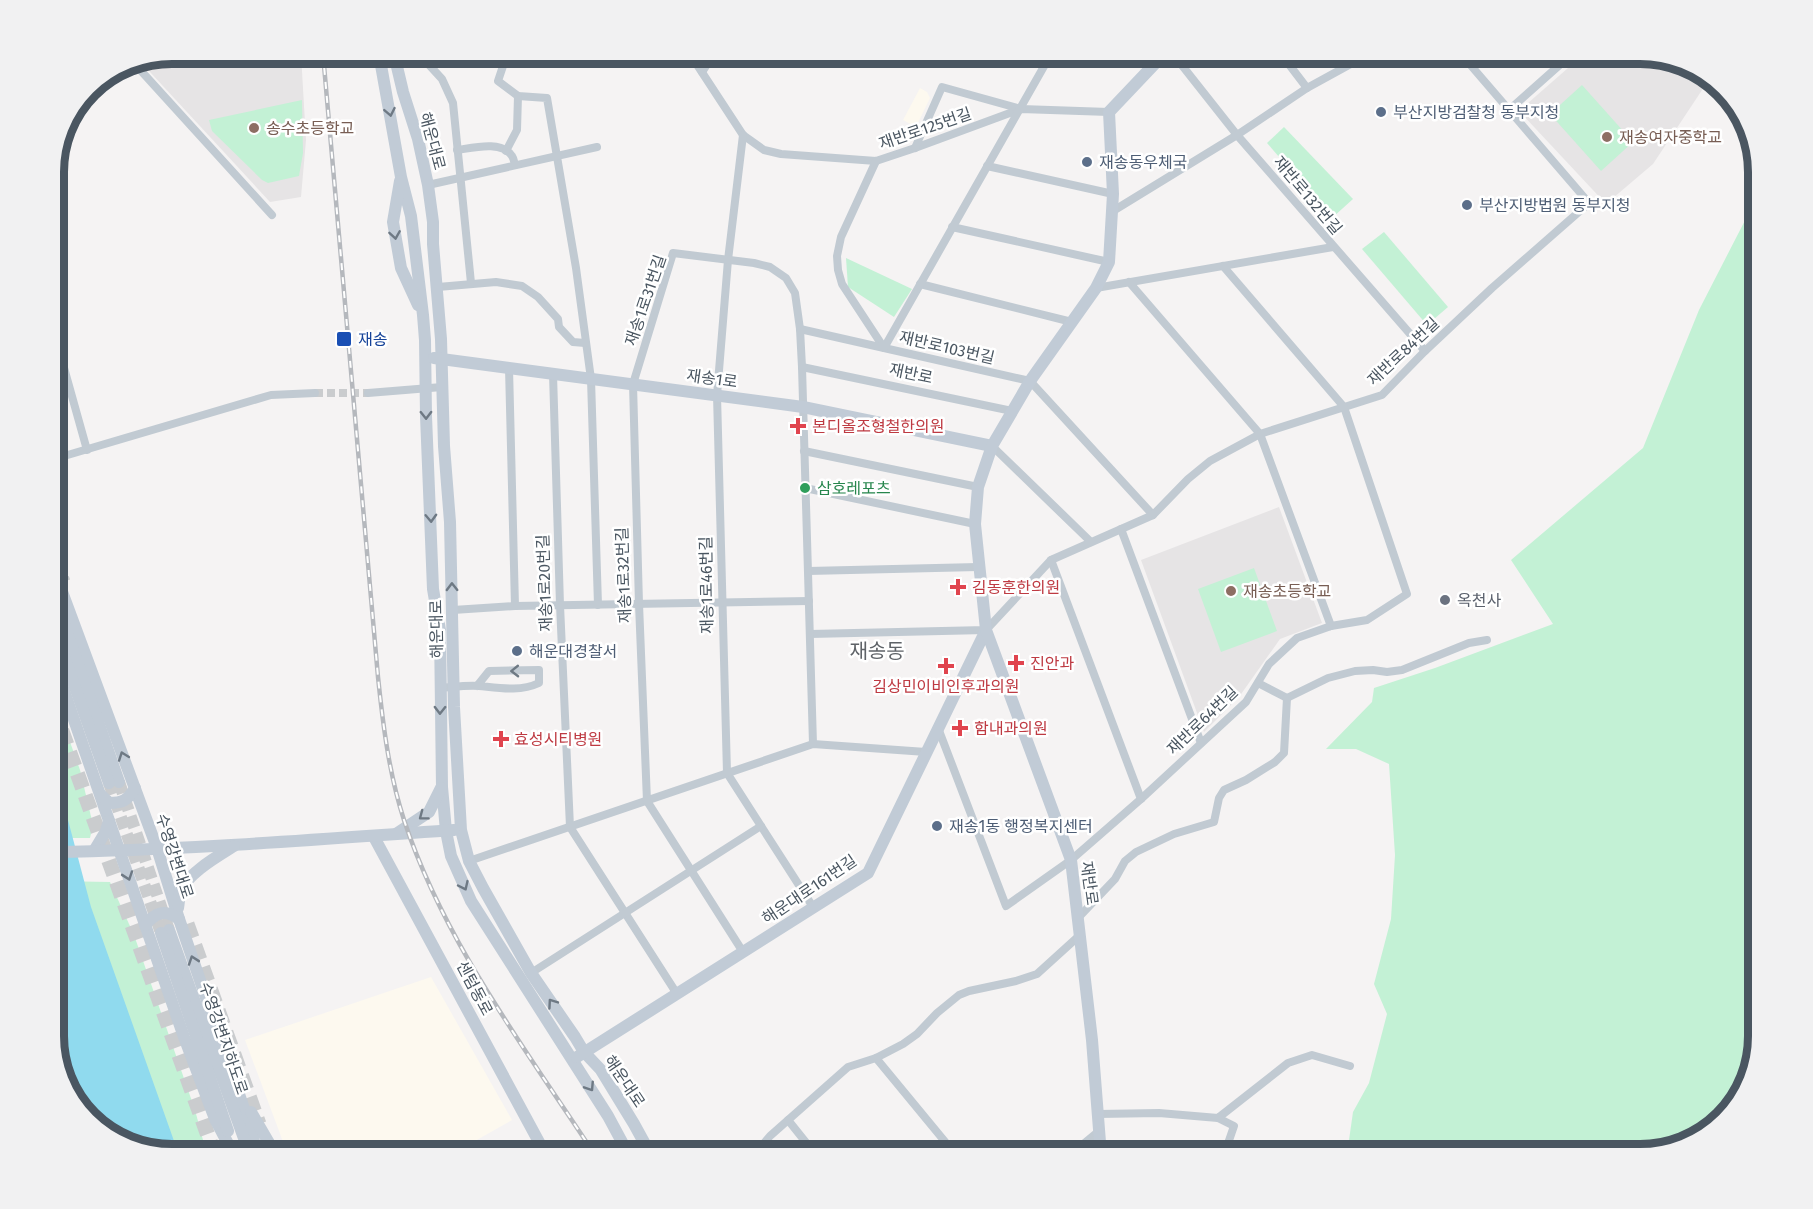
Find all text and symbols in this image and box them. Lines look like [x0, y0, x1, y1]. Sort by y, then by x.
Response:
place label: 부산지방검찰청 동부지청 [1393, 103, 1559, 122]
street label: 재반로125번길 [876, 104, 974, 153]
marker: 부산지방검찰청 동부지청 [1374, 105, 1388, 119]
one-way arrow [383, 106, 396, 116]
street label: 해운대로 [416, 110, 449, 172]
place label: 송수초등학교 [266, 119, 354, 138]
marker: 송수초등학교 [247, 121, 261, 135]
place label: 재송여자중학교 [1619, 128, 1722, 147]
marker: 재송여자중학교 [1600, 130, 1614, 144]
street label: 재반로132번길 [1269, 152, 1346, 238]
place label: 재송동우체국 [1099, 153, 1187, 172]
marker: 재송동우체국 [1080, 155, 1094, 169]
place label: 부산지방법원 동부지청 [1479, 196, 1630, 215]
marker: 부산지방법원 동부지청 [1460, 198, 1474, 212]
one-way arrow [389, 230, 401, 239]
street label: 재송1로31번길 [621, 252, 670, 348]
street label: 재반로84번길 [1364, 313, 1443, 389]
street label: 재반로103번길 [897, 327, 996, 368]
marker: 재송 [335, 330, 353, 348]
place label: 재송 [358, 330, 387, 349]
street label: 재반로 [887, 360, 935, 387]
street label: 재송1로 [685, 366, 739, 391]
one-way arrow [420, 411, 433, 420]
marker: 본디올조형철한의원 [789, 417, 807, 435]
place label: 본디올조형철한의원 [812, 417, 944, 436]
place label: 삼호레포츠 [817, 479, 891, 498]
marker: 삼호레포츠 [798, 481, 812, 495]
one-way arrow [424, 513, 437, 522]
street label: 재송1로32번길 [612, 527, 635, 623]
street label: 재송1로20번길 [533, 534, 556, 632]
street label: 재송1로46번길 [696, 536, 717, 634]
marker: 김동훈한의원 [949, 578, 967, 596]
place label: 김동훈한의원 [972, 578, 1060, 597]
one-way arrow [446, 582, 458, 591]
place label: 재송초등학교 [1243, 582, 1331, 601]
marker: 재송초등학교 [1224, 584, 1238, 598]
place label: 옥천사 [1457, 591, 1501, 610]
marker: 옥천사 [1438, 593, 1452, 607]
street label: 해운대로 [426, 599, 447, 659]
district label: 재송동 [849, 639, 905, 663]
place label: 해운대경찰서 [529, 642, 617, 661]
marker: 해운대경찰서 [510, 644, 524, 658]
marker: 진안과 [1007, 654, 1025, 672]
place label: 진안과 [1030, 654, 1074, 673]
marker: 김상민이비인후과의원 [937, 657, 955, 675]
one-way arrow [510, 664, 519, 677]
place label: 김상민이비인후과의원 [872, 677, 1020, 696]
street label: 재반로64번길 [1163, 682, 1242, 759]
one-way arrow [434, 705, 447, 714]
marker: 함내과의원 [951, 719, 969, 737]
place label: 함내과의원 [974, 719, 1048, 738]
marker: 효성시티병원 [492, 730, 510, 748]
place label: 효성시티병원 [514, 730, 602, 749]
one-way arrow [117, 751, 130, 761]
one-way arrow [418, 809, 429, 820]
street label: 수영강변대로 [152, 811, 197, 901]
place label: 재송1동 행정복지센터 [949, 817, 1093, 836]
marker: 재송1동 행정복지센터 [930, 819, 944, 833]
street label: 해운대로161번길 [758, 851, 860, 928]
street label: 재반로 [1077, 860, 1102, 907]
one-way arrow [121, 870, 134, 881]
one-way arrow [456, 880, 468, 891]
one-way arrow [188, 955, 201, 966]
street label: 센텀동로 [452, 958, 497, 1019]
street label: 수영강변지하도로 [195, 979, 252, 1097]
one-way arrow [548, 999, 559, 1010]
street label: 해운대로 [600, 1052, 649, 1111]
one-way arrow [582, 1081, 594, 1091]

